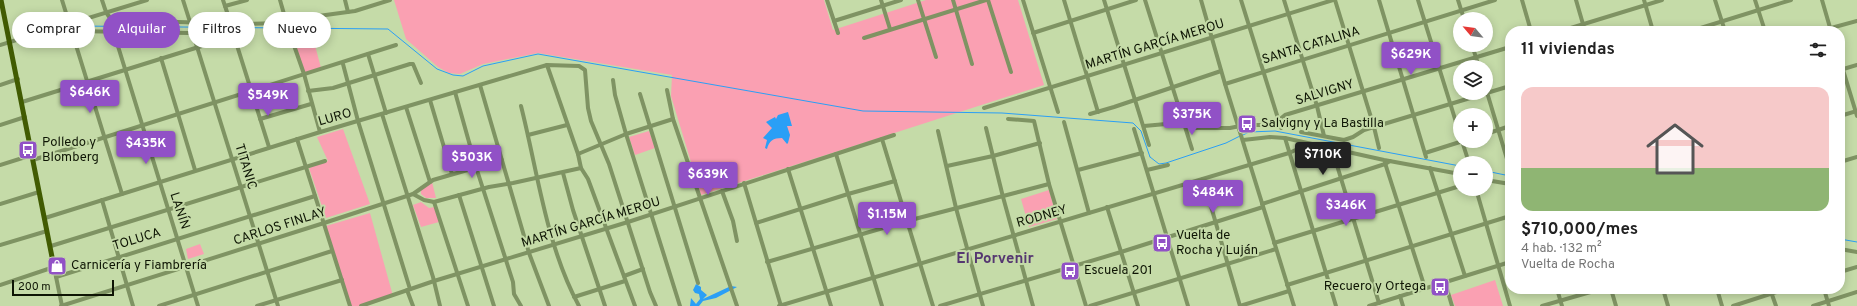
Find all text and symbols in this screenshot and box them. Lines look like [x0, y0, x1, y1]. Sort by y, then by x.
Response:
chip: Comprar [12, 12, 95, 48]
chip: Alquilar [103, 12, 180, 48]
chip: Filtros [188, 12, 255, 48]
chip: Nuevo [263, 12, 331, 48]
north arrow [1453, 12, 1493, 52]
map controls [1453, 12, 1493, 196]
street label: MARTÍN GARCÍA MEROU [1083, 14, 1226, 74]
street label: SANTA CATALINA [1260, 23, 1362, 68]
text: 11 viviendas [1521, 39, 1615, 61]
icon: filters [1807, 39, 1829, 61]
pin: $629K [1383, 42, 1439, 76]
text: $629K [1391, 47, 1431, 63]
button: layers [1453, 60, 1493, 100]
street label: SALVIGNY [1294, 77, 1356, 109]
pin: $646K [62, 80, 118, 114]
pin: $549K [240, 83, 296, 117]
text: $646K [69, 85, 111, 101]
text: $549K [247, 88, 289, 104]
pin: $375K [1164, 102, 1220, 136]
street label: LURO [316, 106, 354, 130]
text: $375K [1172, 107, 1212, 123]
button: + [1453, 108, 1493, 148]
bus stop icon: Salvigny y La Bastilla [1236, 113, 1258, 135]
icon: home [1639, 113, 1711, 185]
place label: Salvigny y La Bastilla [1261, 116, 1384, 132]
pin: $435K [118, 131, 174, 165]
place label: Polledo y Blomberg [42, 135, 99, 166]
text: $435K [125, 136, 167, 152]
bus stop icon: Polledo y Blomberg [17, 139, 39, 161]
street label: TITANIC [230, 142, 260, 192]
pin: $710K [1295, 142, 1351, 176]
pin: $503K [444, 145, 500, 179]
text: $710K [1304, 147, 1342, 163]
text: $503K [451, 150, 493, 166]
button: − [1453, 156, 1493, 196]
pin: $639K [680, 162, 736, 196]
text: $639K [688, 167, 728, 183]
pin: $484K [1185, 180, 1241, 214]
text: $484K [1192, 185, 1234, 201]
street label: LANÍN [166, 190, 194, 232]
street label: MARTÍN GARCÍA MEROU [519, 192, 662, 252]
pin: $346K [1318, 193, 1374, 227]
text: $346K [1325, 198, 1367, 214]
pin: $1.15M [854, 202, 920, 236]
street label: RODNEY [1015, 202, 1069, 232]
street label: CARLOS FINLAY [232, 204, 328, 250]
text: $1.15M [867, 207, 907, 223]
text: $710,000/mes [1521, 219, 1638, 241]
street label: TOLUCA [111, 225, 163, 255]
place label: Vuelta de Rocha y Luján [1176, 228, 1258, 259]
bus stop icon: Vuelta de Rocha y Luján [1151, 232, 1173, 254]
text: 4 hab. · 132 m² [1521, 241, 1602, 257]
district label: El Porvenir [956, 250, 1035, 269]
shop icon: Carnicería y Fiambrería [46, 255, 68, 277]
text: Vuelta de Rocha [1521, 257, 1615, 273]
place label: Carnicería y Fiambrería [71, 258, 207, 274]
bus stop icon: Escuela 201 [1059, 260, 1081, 282]
place label: Escuela 201 [1084, 263, 1153, 279]
bus stop icon: Recuero y Ortega [1429, 276, 1451, 298]
scale bar [12, 278, 114, 297]
place label: Recuero y Ortega [1324, 279, 1426, 295]
text: 200 m [18, 280, 51, 294]

